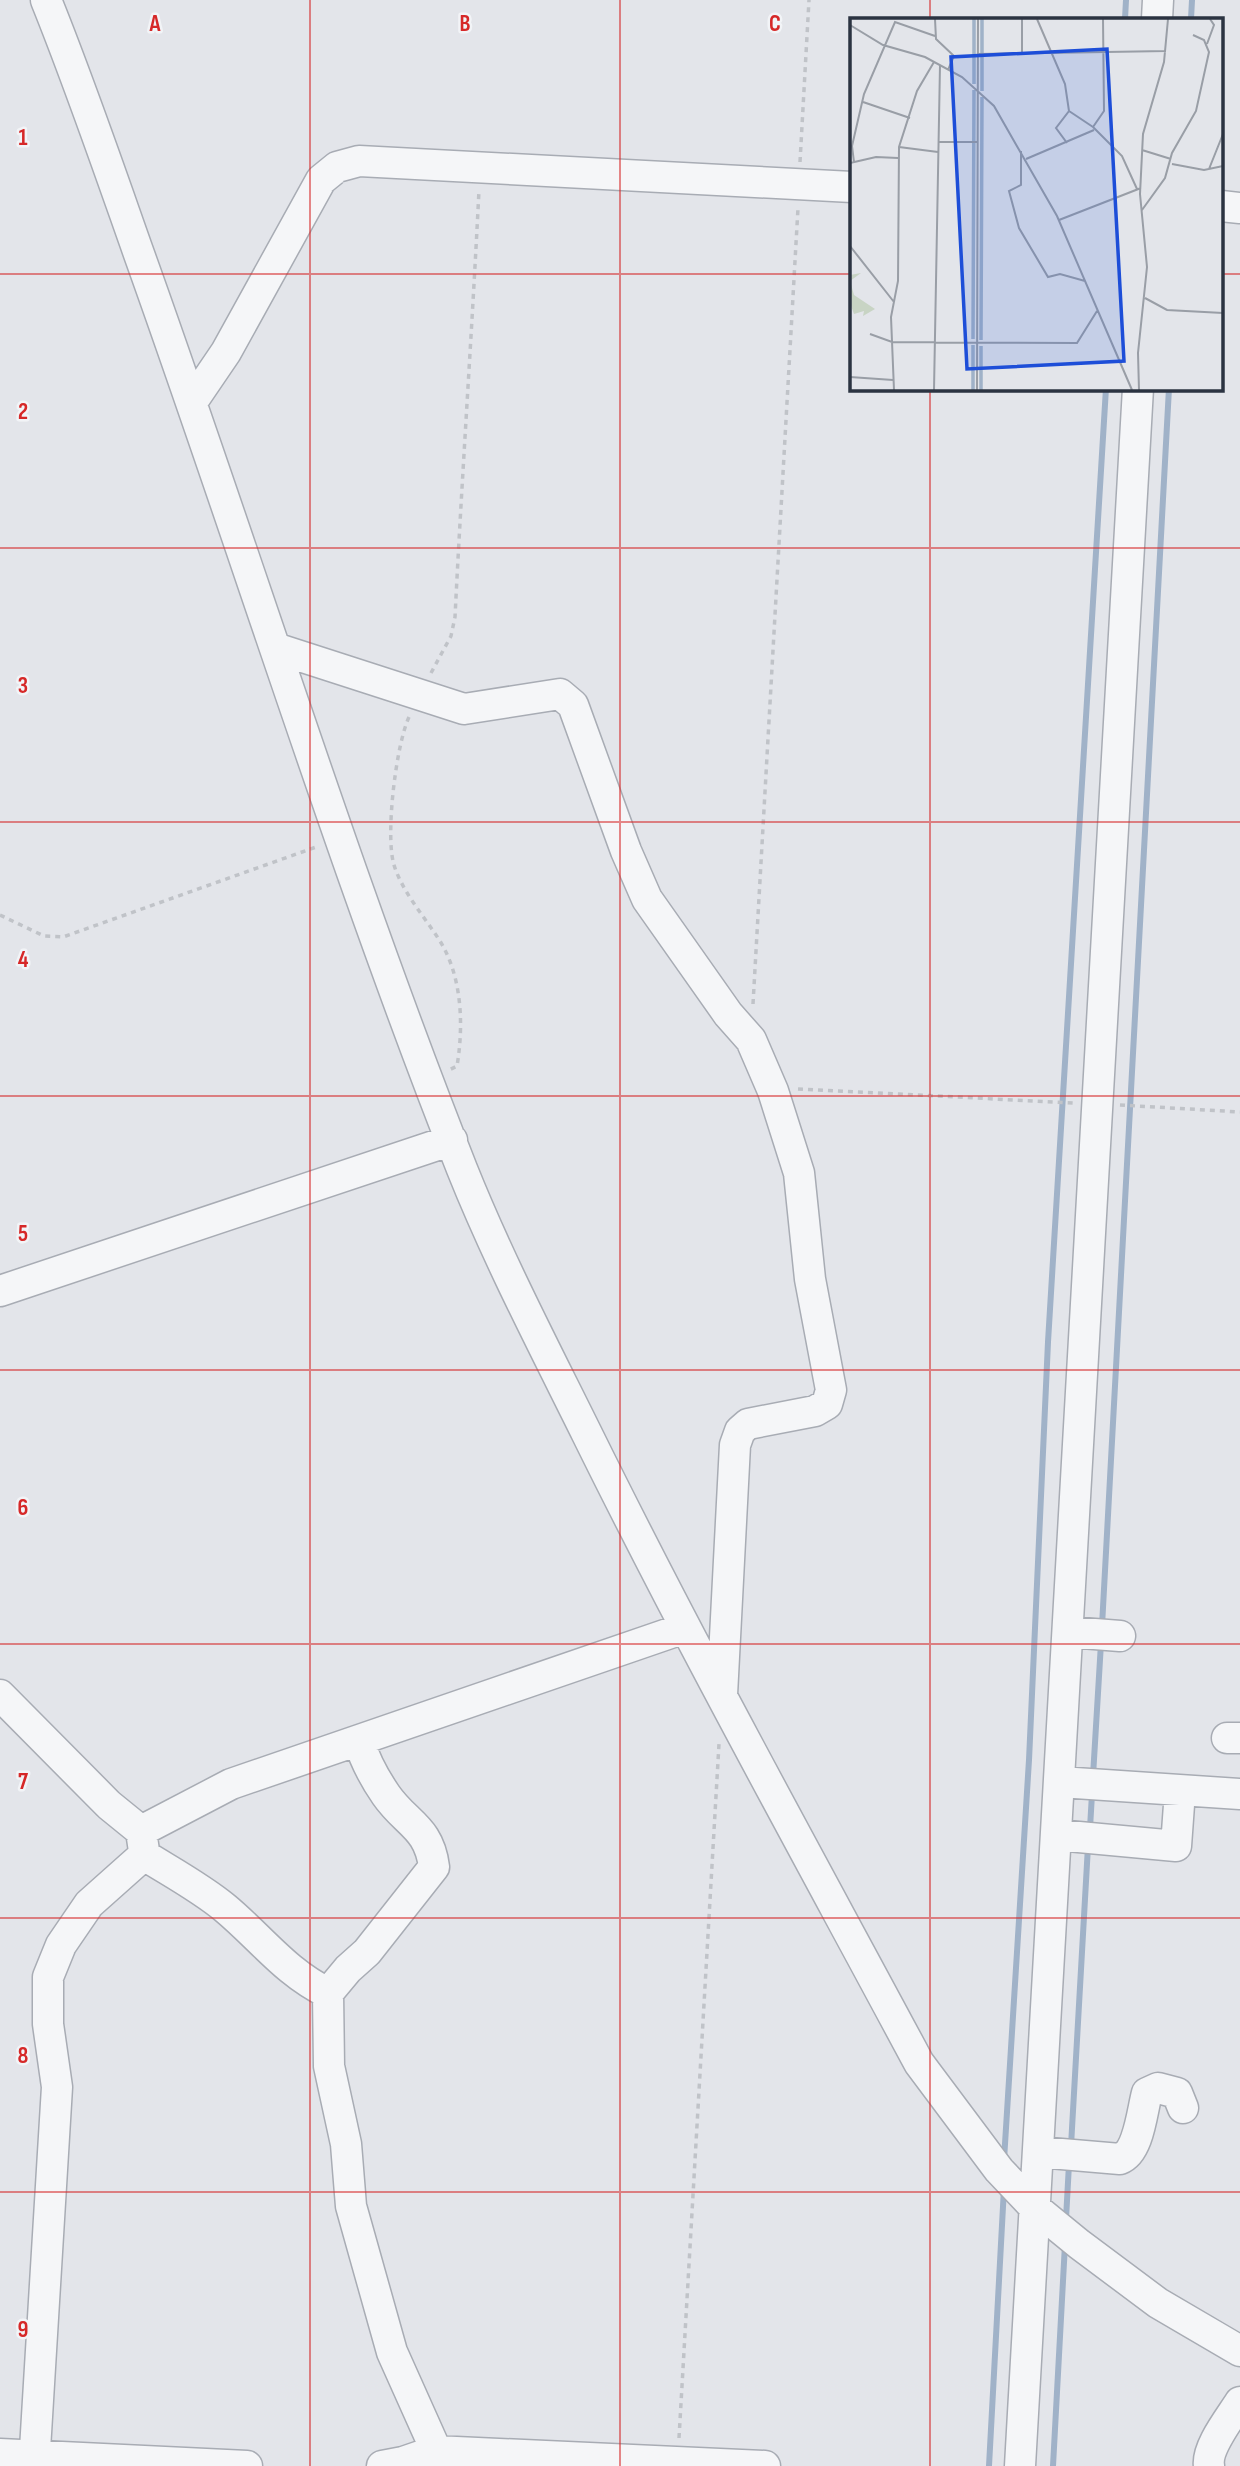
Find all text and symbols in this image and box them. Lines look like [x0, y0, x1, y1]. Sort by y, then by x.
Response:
text: A [149, 10, 162, 38]
text: B [460, 10, 471, 38]
text: C [769, 10, 781, 38]
inset map [850, 18, 1222, 390]
text: 1 [18, 124, 28, 152]
text: 2 [18, 398, 28, 426]
text: 3 [18, 672, 28, 700]
text: 4 [18, 946, 29, 974]
text: 5 [18, 1220, 28, 1248]
text: 6 [18, 1494, 28, 1522]
text: 7 [18, 1768, 28, 1796]
text: 8 [18, 2042, 29, 2070]
text: 9 [18, 2316, 28, 2344]

